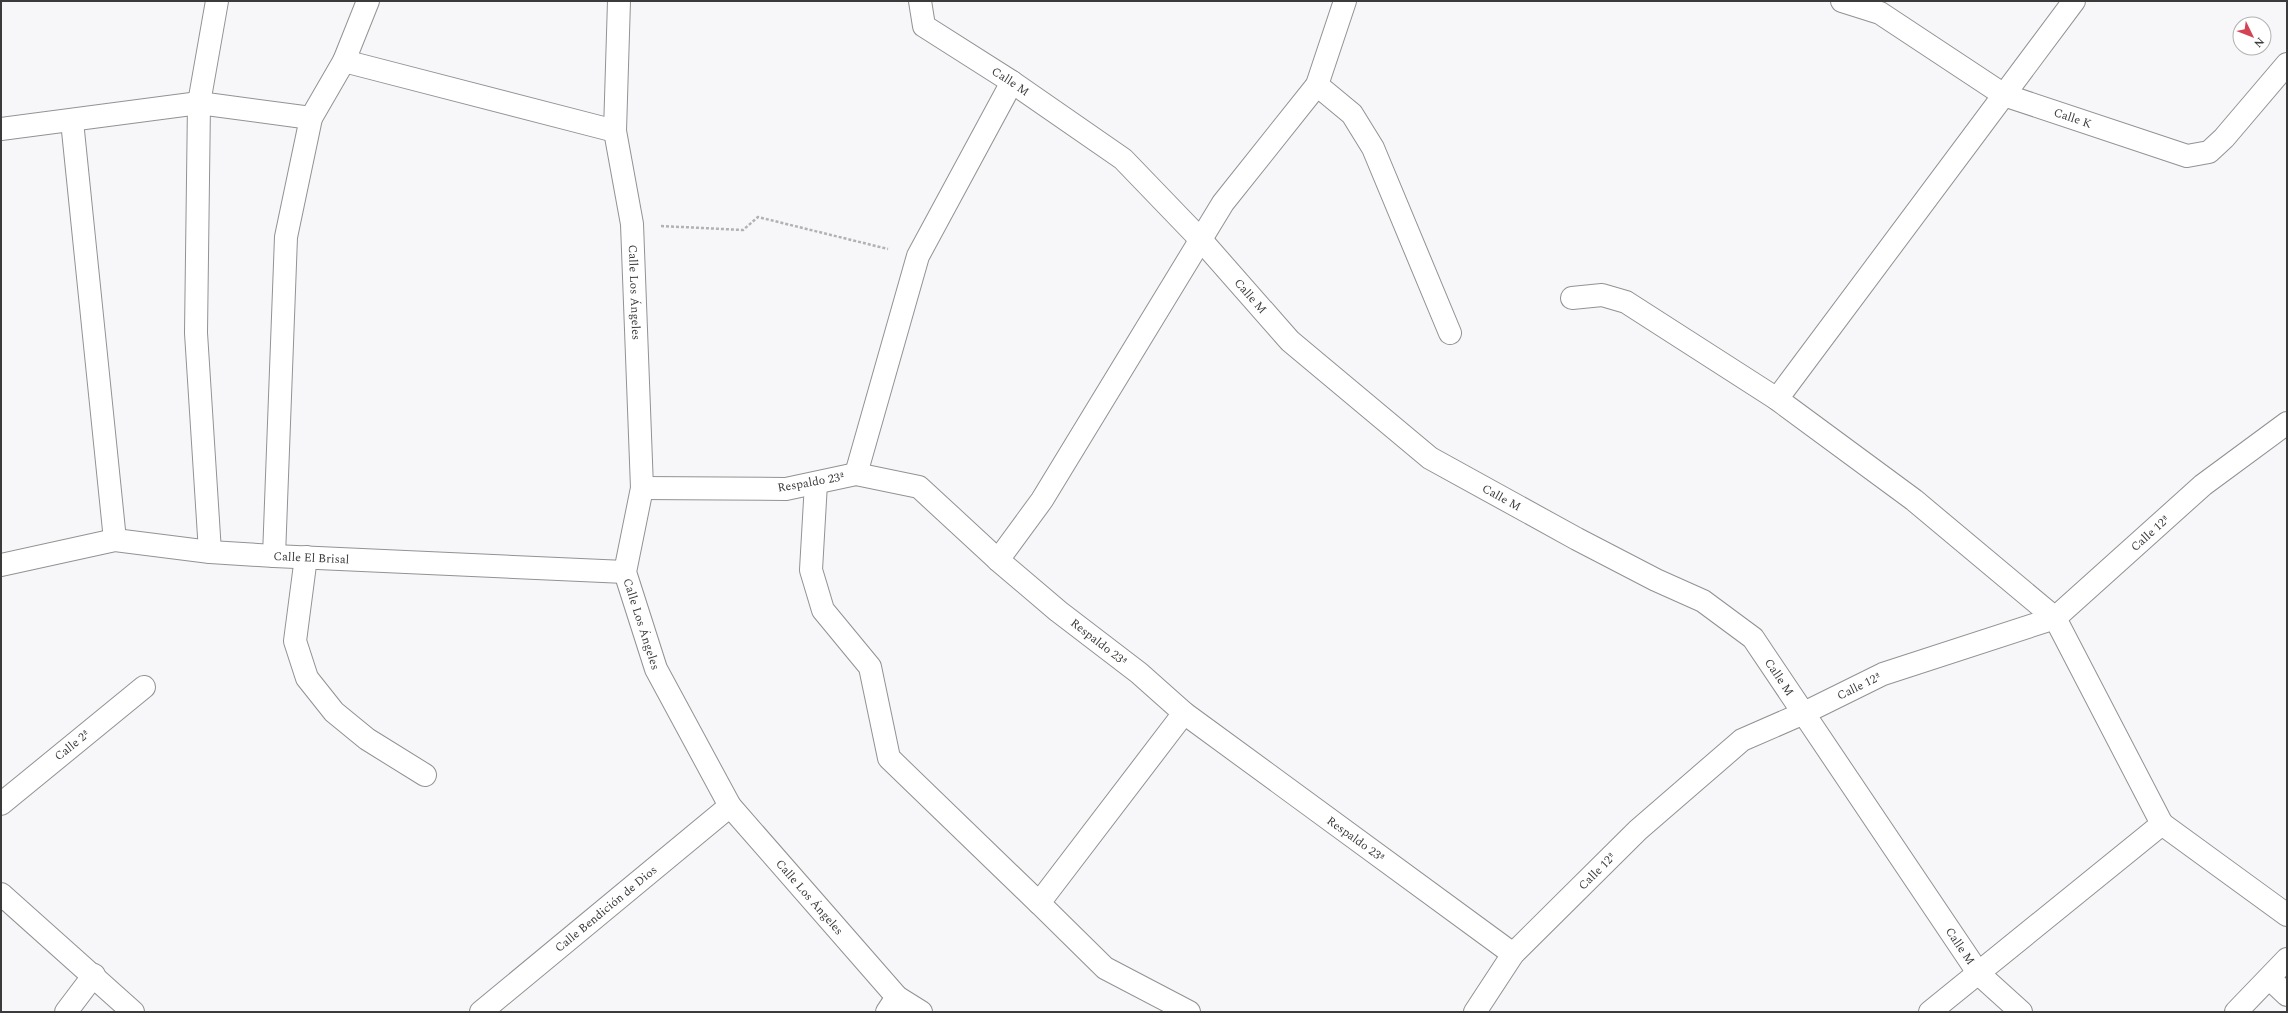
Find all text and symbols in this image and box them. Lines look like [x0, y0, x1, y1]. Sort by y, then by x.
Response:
north arrow [2232, 16, 2272, 56]
text: N [2250, 33, 2268, 52]
street label: Calle M [988, 62, 1033, 101]
street label: Calle K [2051, 103, 2094, 134]
street label: Calle Los Ángeles [623, 244, 645, 340]
street label: Calle M [1229, 274, 1271, 318]
street label: Respaldo 23ª [776, 467, 846, 498]
street label: Calle M [1478, 479, 1524, 516]
street label: Calle 12ª [2126, 511, 2174, 556]
street label: Calle El Brisal [273, 547, 350, 569]
street label: Calle Los Ángeles [618, 576, 665, 672]
street label: Respaldo 23ª [1066, 614, 1131, 671]
street label: Calle M [1759, 655, 1799, 700]
street label: Calle 12ª [1834, 668, 1885, 705]
street label: Calle 2ª [50, 725, 94, 766]
street label: Respaldo 23ª [1323, 812, 1389, 867]
street label: Calle 12ª [1574, 848, 1621, 895]
street label: Calle Los Ángeles [771, 855, 848, 940]
street label: Calle Bendición de Dios [551, 861, 662, 957]
street label: Calle M [1940, 924, 1979, 969]

